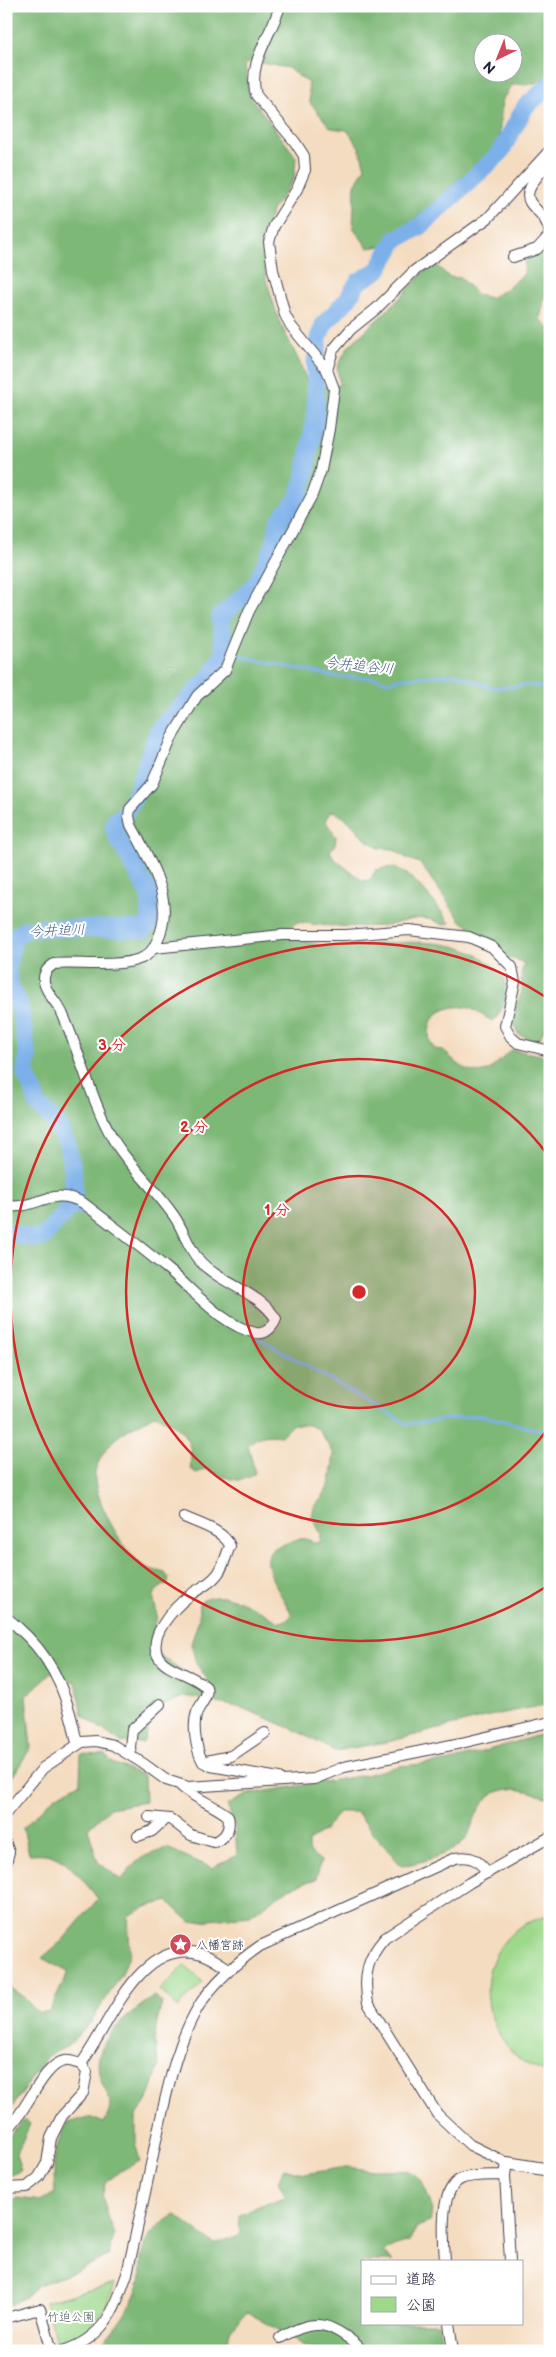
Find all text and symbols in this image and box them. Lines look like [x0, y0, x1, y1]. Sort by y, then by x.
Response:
north arrow [474, 32, 524, 82]
text: N [480, 57, 499, 77]
water label: 今井追谷川 [323, 653, 395, 678]
water label: 今井迫川 [29, 921, 85, 940]
text: 3 分 [98, 1036, 126, 1055]
text: 2 分 [180, 1118, 208, 1137]
text: 1 分 [264, 1201, 290, 1220]
centre of rings [350, 1283, 368, 1301]
place icon: 八幡宮跡 [168, 1933, 192, 1957]
place label: 八幡宮跡 [196, 1938, 244, 1953]
legend [361, 2260, 524, 2324]
text: 道路 [406, 2270, 436, 2289]
text: 公園 [406, 2296, 436, 2315]
park label: 竹迫公園 [47, 2310, 95, 2325]

